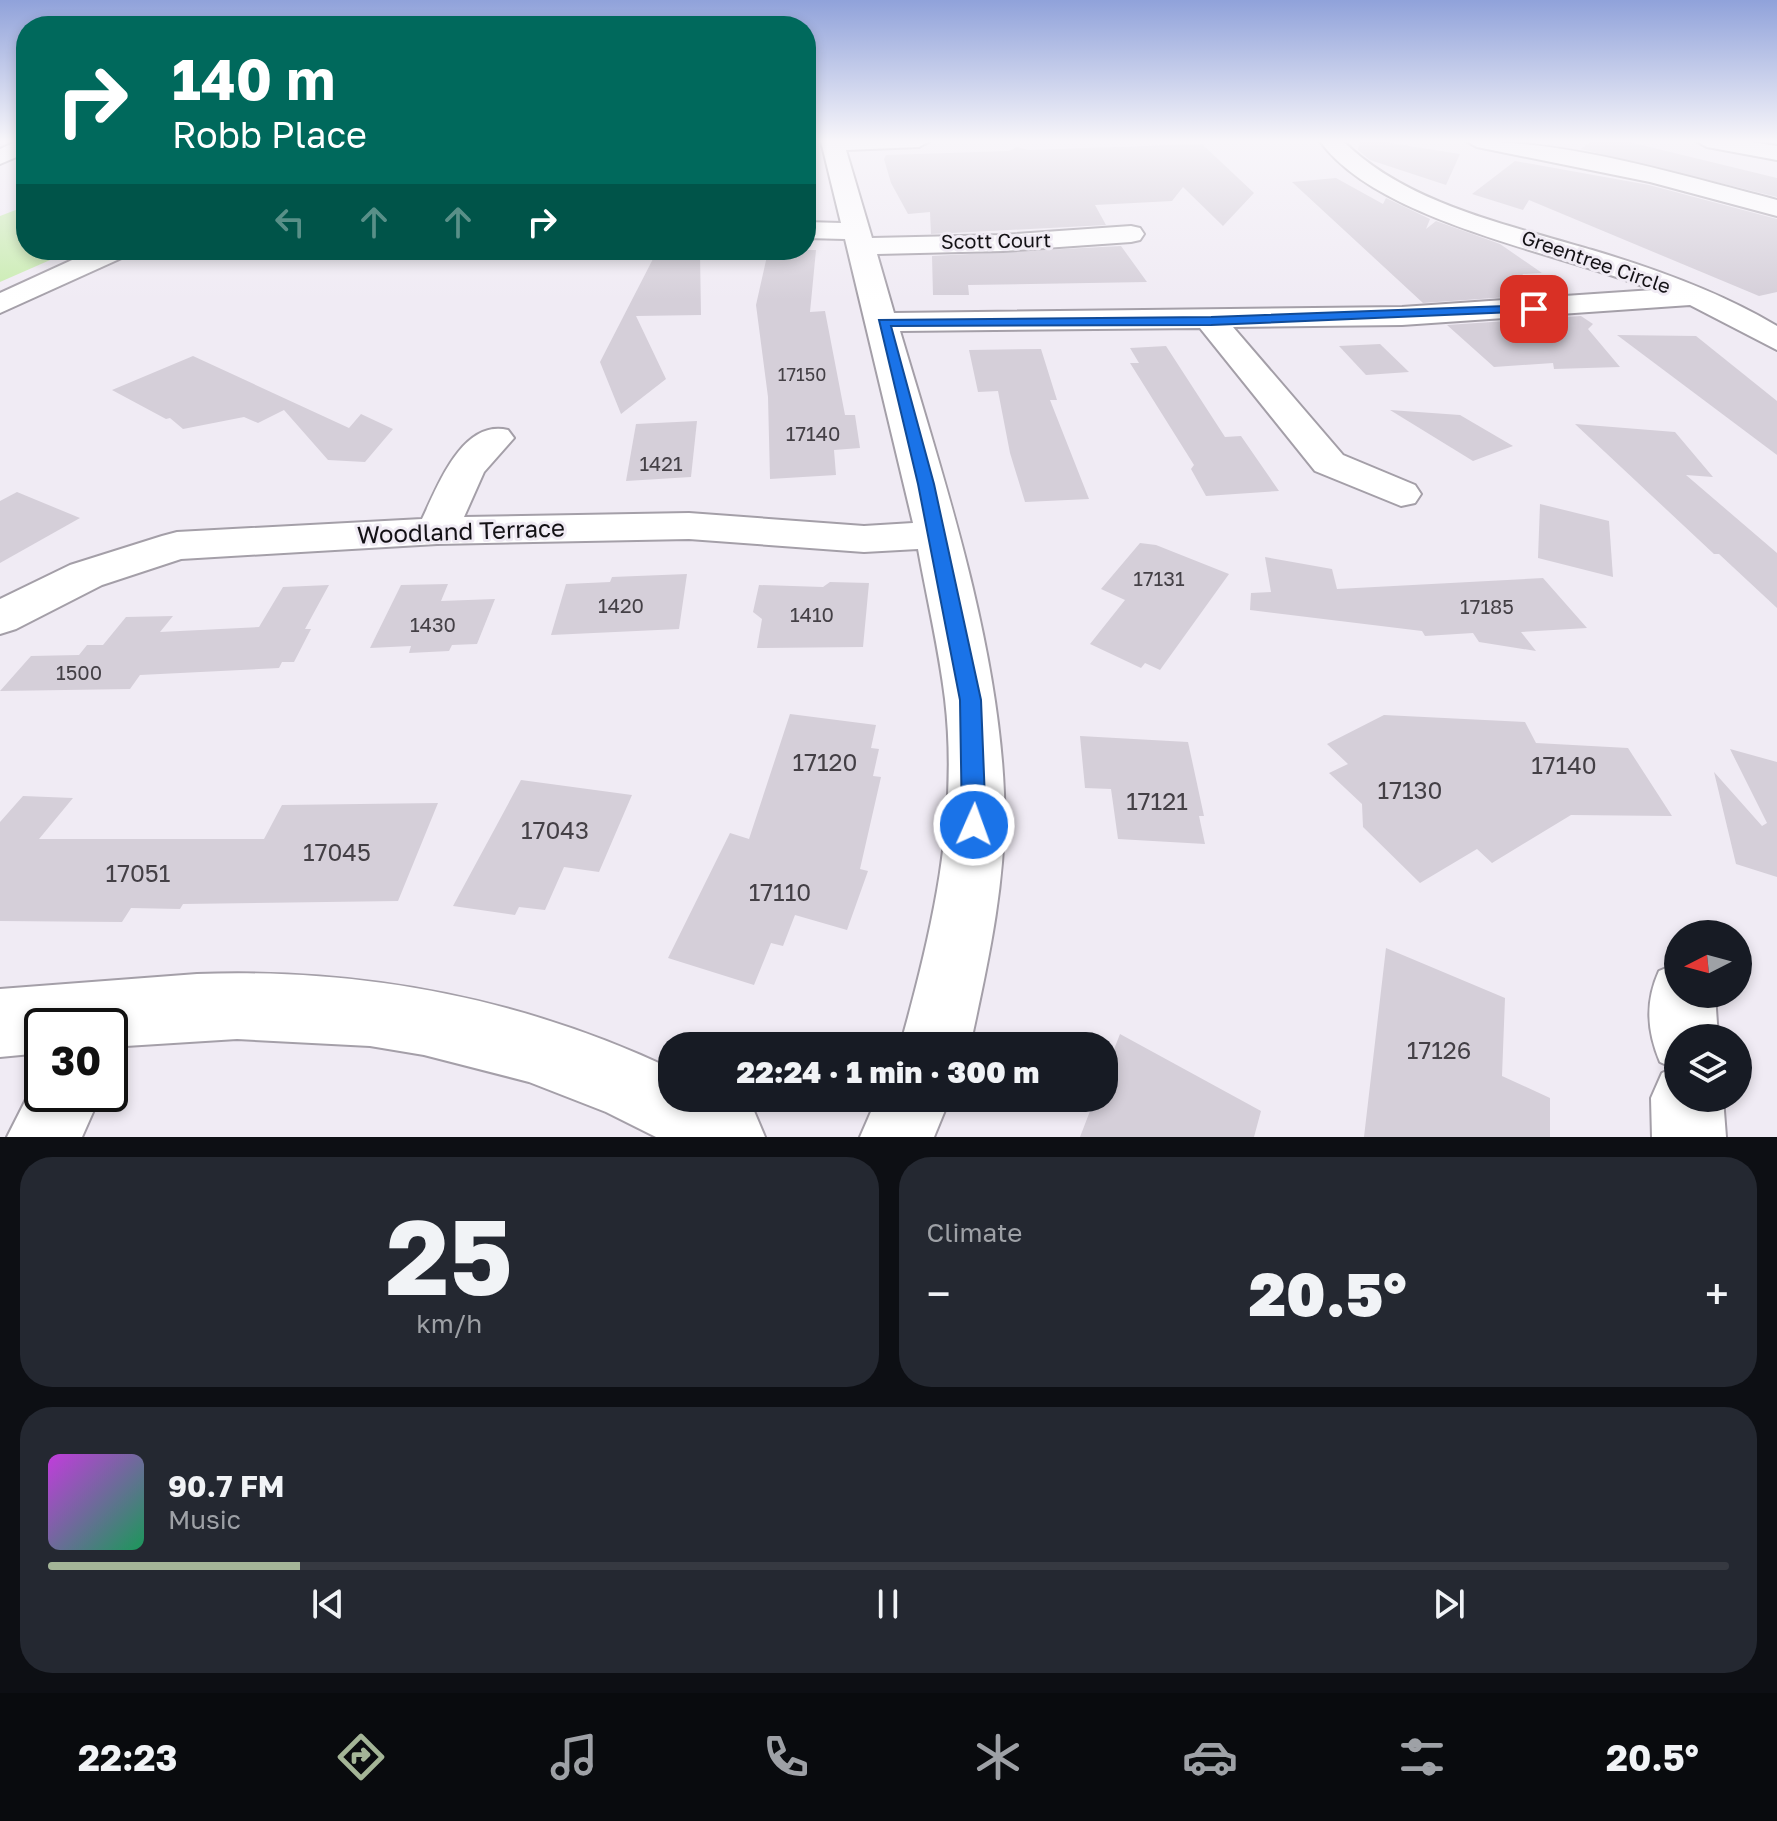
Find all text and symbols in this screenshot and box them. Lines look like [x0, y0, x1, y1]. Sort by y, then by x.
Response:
text: 140 m [172, 45, 335, 112]
icon: right [40, 48, 144, 152]
text: Robb Place [172, 113, 367, 156]
icon: left [268, 200, 312, 244]
icon: ahead [352, 200, 396, 244]
icon: ahead [436, 200, 480, 244]
icon: right [520, 200, 564, 244]
street label: Greentree Circle [1519, 224, 1674, 298]
street label: Scott Court [941, 227, 1051, 253]
pin [1500, 275, 1568, 343]
icon: arrive [1512, 287, 1556, 331]
house number: 17150 [778, 363, 826, 385]
house number: 17140 [786, 421, 840, 445]
house number: 1421 [639, 451, 683, 475]
street label: Woodland Terrace [356, 512, 565, 549]
house number: 17131 [1133, 566, 1185, 590]
house number: 1420 [598, 593, 644, 617]
house number: 17185 [1460, 594, 1514, 618]
house number: 1410 [790, 602, 834, 626]
house number: 1430 [410, 612, 456, 636]
house number: 1500 [56, 660, 102, 684]
house number: 17120 [793, 747, 857, 776]
house number: 17140 [1531, 750, 1597, 779]
house number: 17130 [1378, 775, 1442, 804]
position arrow [932, 783, 1016, 867]
house number: 17121 [1126, 786, 1188, 815]
house number: 17043 [521, 815, 589, 844]
house number: 17045 [303, 837, 371, 866]
house number: 17051 [106, 858, 170, 887]
house number: 17110 [749, 877, 811, 906]
north arrow [1664, 920, 1752, 1008]
map controls [1664, 920, 1752, 1112]
speed limit sign: 30 [24, 1008, 128, 1112]
button: layers [1664, 1024, 1752, 1112]
house number: 17126 [1407, 1035, 1471, 1064]
text: 22:24 · 1 min · 300 m [737, 1054, 1039, 1090]
text: 25 [386, 1193, 513, 1318]
text: Climate [927, 1217, 1022, 1248]
text: 20.5° [1249, 1257, 1407, 1329]
text: − [927, 1267, 951, 1320]
text: + [1705, 1267, 1729, 1320]
text: km/h [416, 1308, 482, 1339]
text: 90.7 FM [168, 1468, 285, 1504]
text: Music [168, 1504, 241, 1535]
icon: previous [306, 1582, 350, 1626]
icon: pause [866, 1582, 910, 1626]
icon: next [1427, 1582, 1471, 1626]
icon: directions [333, 1729, 389, 1785]
icon: music [546, 1729, 602, 1785]
icon: phone [758, 1729, 814, 1785]
icon: climate [970, 1729, 1026, 1785]
icon: car [1182, 1729, 1238, 1785]
icon: filters [1394, 1729, 1450, 1785]
text: 22:23 [78, 1736, 177, 1779]
text: 20.5° [1606, 1736, 1699, 1779]

